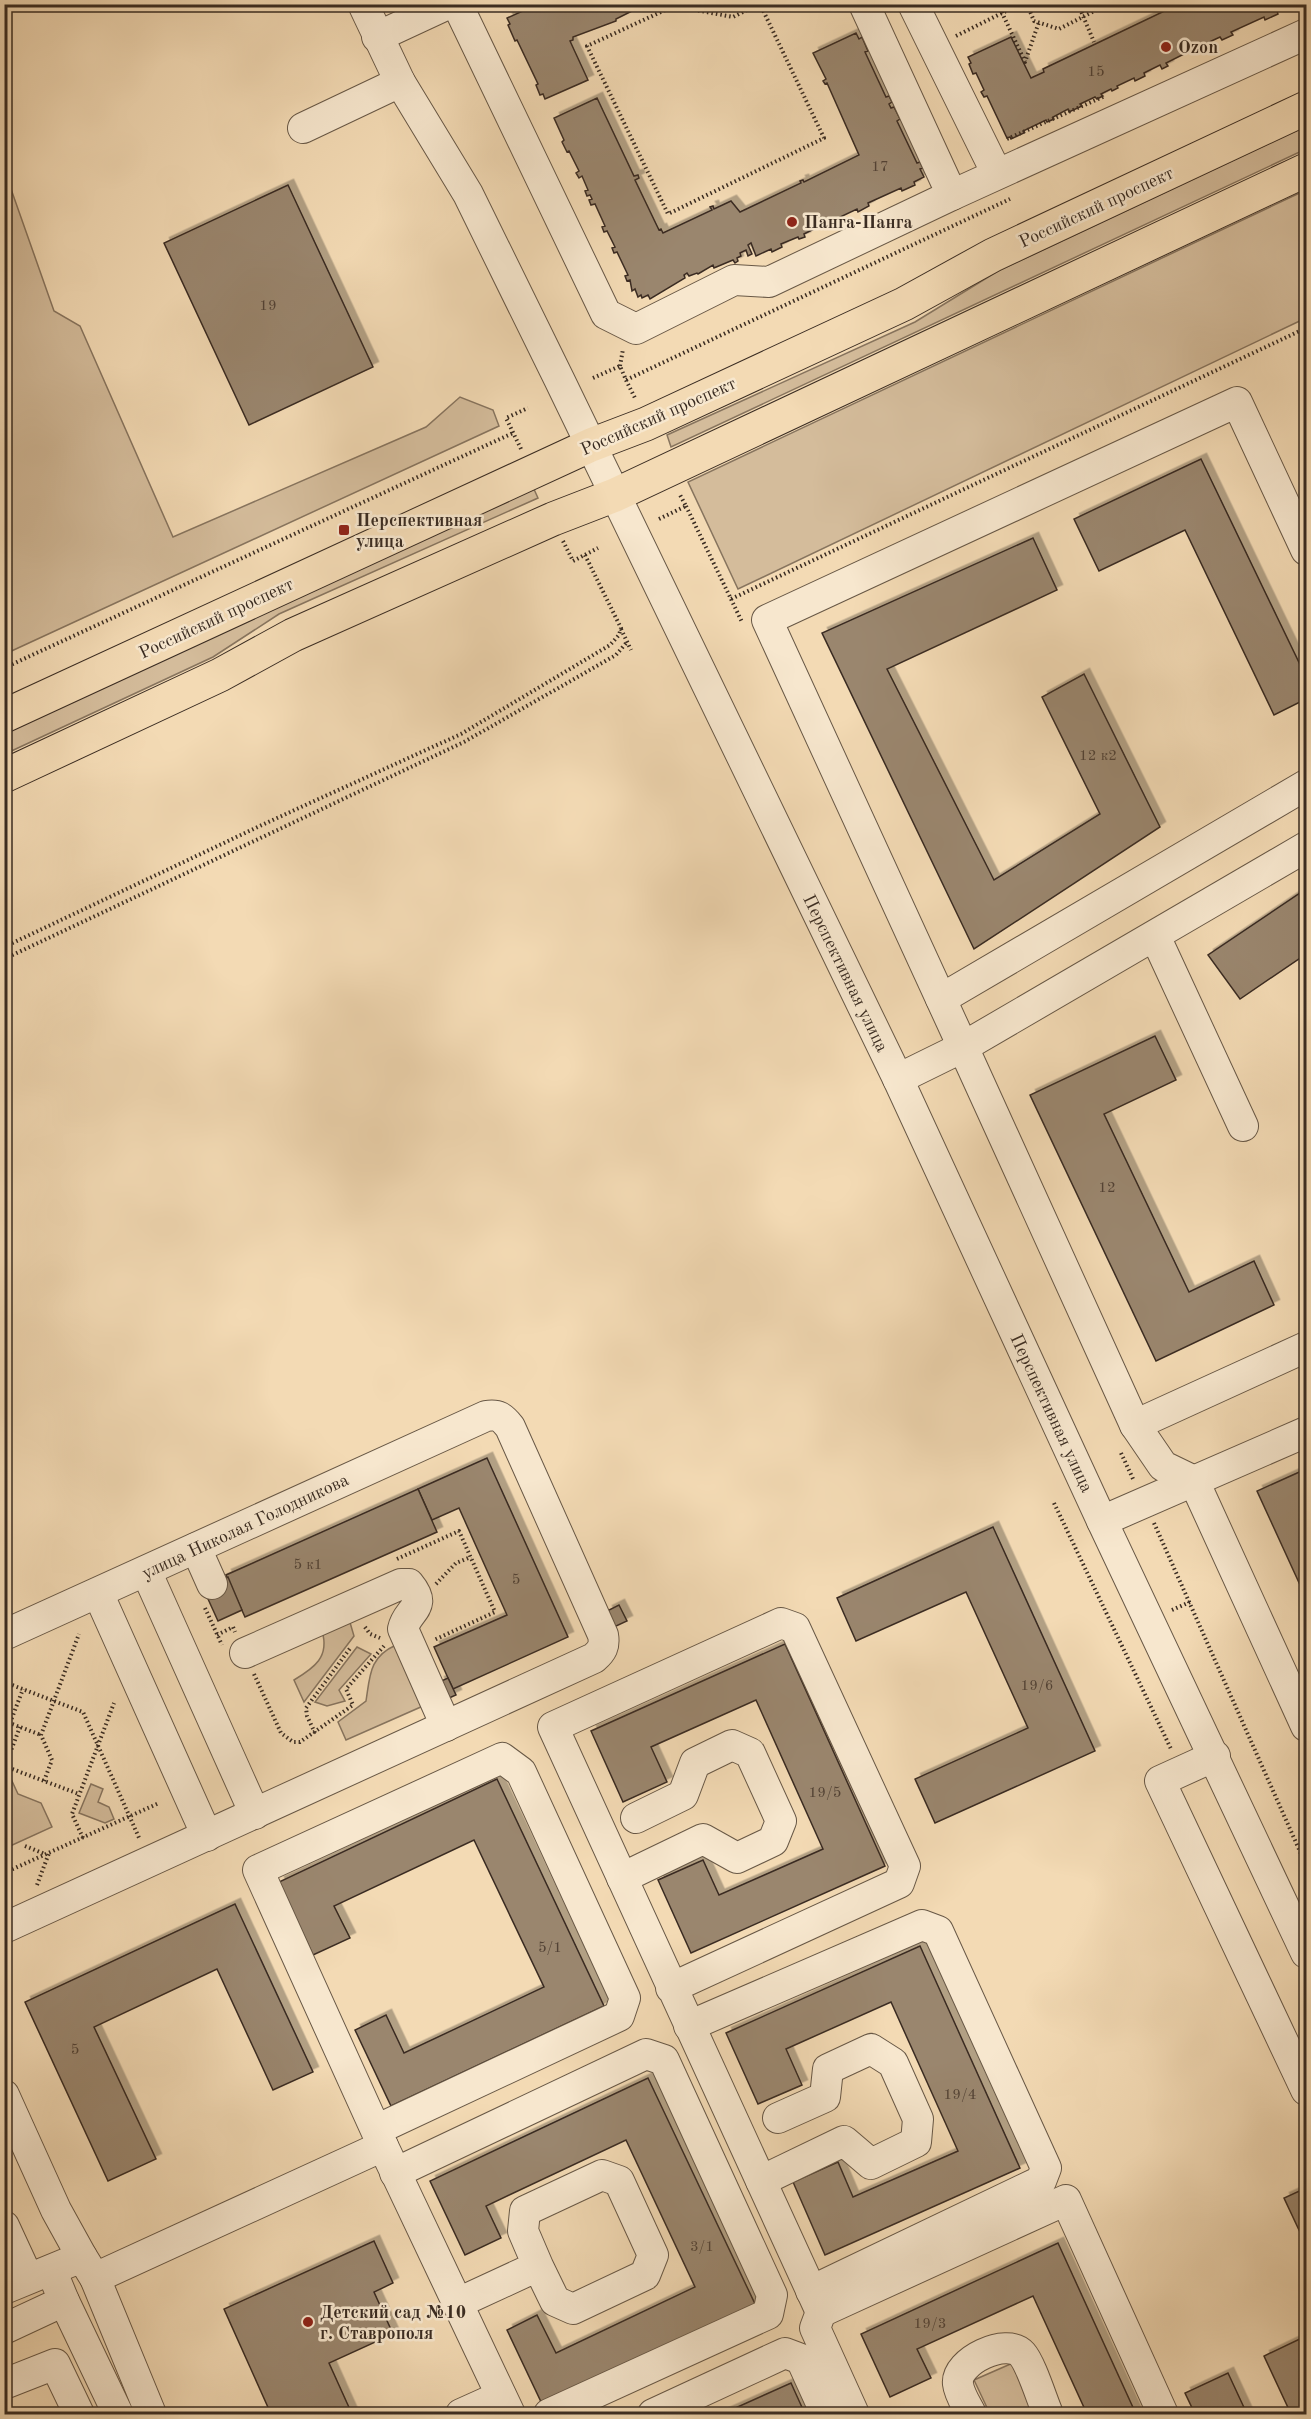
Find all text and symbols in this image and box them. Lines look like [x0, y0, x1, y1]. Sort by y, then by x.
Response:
place label: Ozon [1178, 39, 1218, 57]
marker: Ozon [1159, 40, 1173, 54]
house number: 15 [1087, 65, 1105, 80]
house number: 17 [871, 160, 889, 175]
street label: Российский проспект [1016, 164, 1176, 252]
place label: Панга-Панга [804, 214, 913, 232]
marker: Панга-Панга [785, 215, 799, 229]
house number: 19 [259, 299, 277, 314]
street label: Российский проспект [578, 374, 739, 459]
place label: Перспективная улица [356, 512, 482, 551]
marker: Перспективная улица [337, 523, 351, 537]
street label: Российский проспект [136, 575, 296, 663]
house number: 12 к2 [1079, 749, 1117, 764]
street label: Перспективная улица [799, 892, 891, 1055]
house number: 12 [1098, 1181, 1116, 1196]
street label: Перспективная улица [1006, 1331, 1096, 1496]
street label: улица Николая Голодникова [139, 1471, 352, 1583]
house number: 5 к1 [293, 1558, 323, 1573]
house number: 5 [512, 1573, 520, 1588]
house number: 19/6 [1021, 1679, 1053, 1694]
house number: 19/5 [809, 1786, 841, 1801]
house number: 5/1 [538, 1941, 562, 1956]
house number: 5 [71, 2043, 79, 2058]
house number: 19/4 [944, 2088, 976, 2103]
house number: 3/1 [690, 2240, 714, 2255]
place label: Детский сад №10 г. Ставрополя [320, 2304, 466, 2343]
marker: Детский сад №10 г. Ставрополя [301, 2315, 315, 2329]
house number: 19/3 [914, 2317, 946, 2332]

